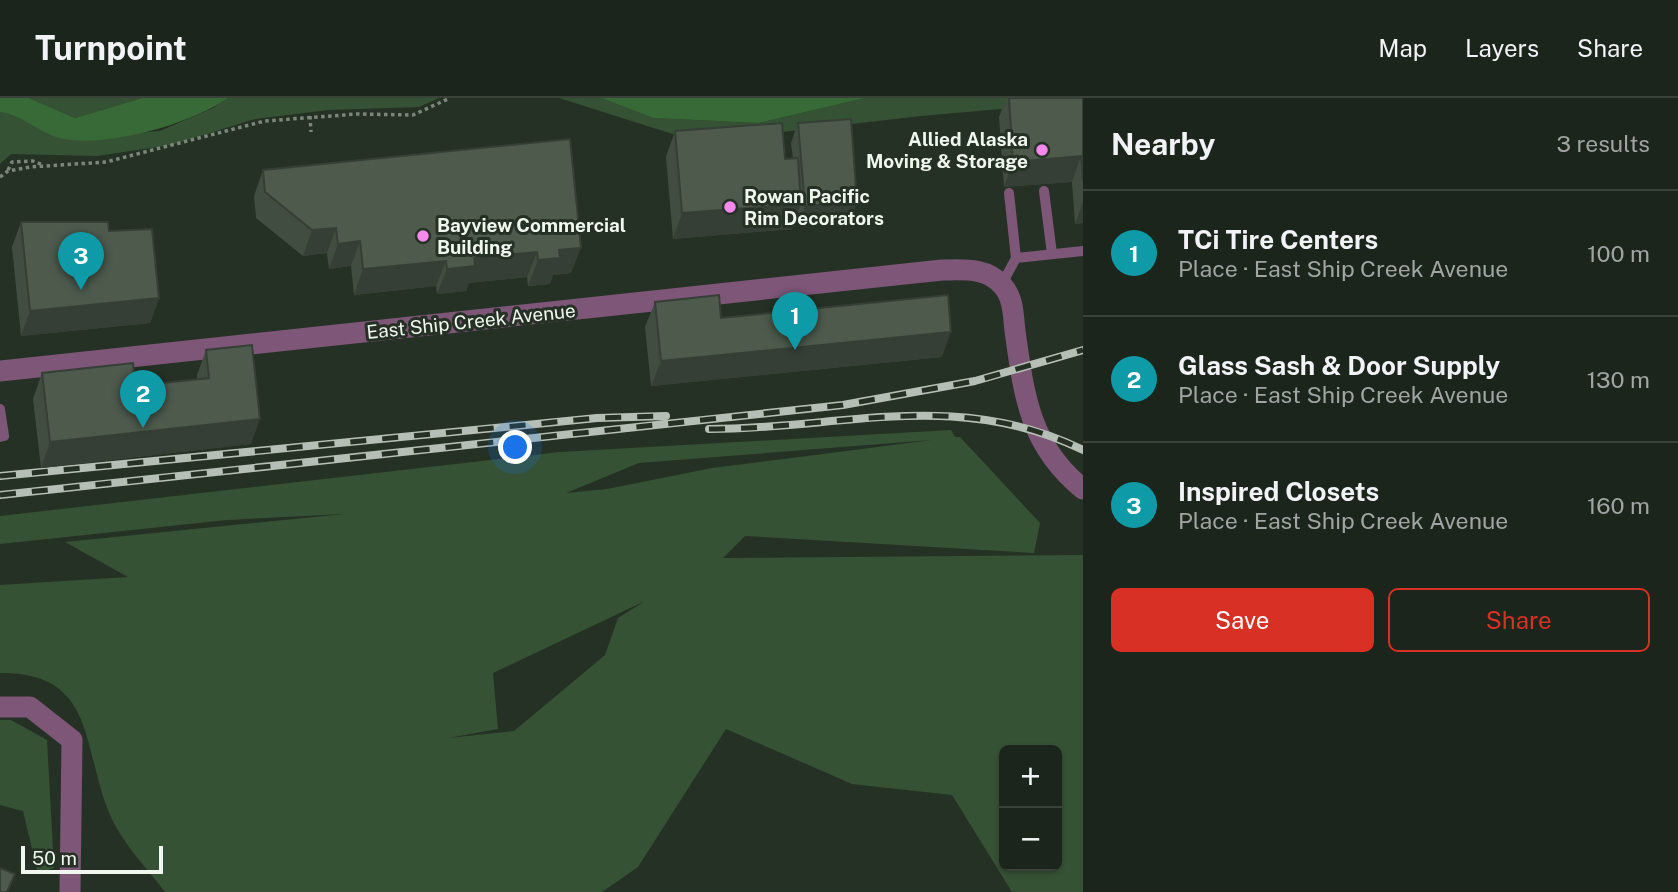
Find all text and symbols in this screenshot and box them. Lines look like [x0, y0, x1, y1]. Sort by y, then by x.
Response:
text: Turnpoint [35, 29, 187, 67]
text: Map [1378, 34, 1427, 62]
text: Layers [1465, 34, 1539, 62]
text: Share [1577, 34, 1643, 62]
text: Nearby [1111, 126, 1215, 162]
place label: Allied Alaska Moving & Storage [866, 128, 1028, 172]
text: 3 results [1556, 130, 1650, 157]
marker: Allied Alaska Moving & Storage [1034, 142, 1050, 158]
place label: Rowan Pacific Rim Decorators [744, 185, 884, 229]
marker: Rowan Pacific Rim Decorators [722, 199, 738, 215]
place label: Bayview Commercial Building [437, 214, 626, 258]
text: TCi Tire Centers [1178, 224, 1378, 255]
marker: Bayview Commercial Building [415, 228, 431, 244]
pin: 3 [58, 232, 104, 290]
text: 1 [1129, 240, 1139, 267]
text: 100 m [1587, 240, 1650, 267]
text: Place · East Ship Creek Avenue [1178, 255, 1508, 282]
pin: 1 [772, 292, 818, 350]
street label: East Ship Creek Avenue [365, 299, 577, 343]
text: Glass Sash & Door Supply [1178, 350, 1500, 381]
text: 2 [1127, 366, 1141, 393]
text: 130 m [1587, 366, 1650, 393]
pin: 2 [120, 370, 166, 428]
text: Place · East Ship Creek Avenue [1178, 381, 1508, 408]
your location [498, 430, 532, 464]
text: Inspired Closets [1178, 476, 1379, 507]
text: 3 [1126, 492, 1142, 519]
text: 160 m [1587, 492, 1650, 519]
text: Place · East Ship Creek Avenue [1178, 507, 1508, 534]
button: Save [1111, 588, 1374, 652]
button: Share [1388, 588, 1650, 652]
map controls [999, 745, 1062, 871]
button: + [999, 745, 1062, 808]
button: − [999, 808, 1062, 871]
scale bar [21, 843, 163, 875]
text: 50 m [32, 847, 77, 869]

